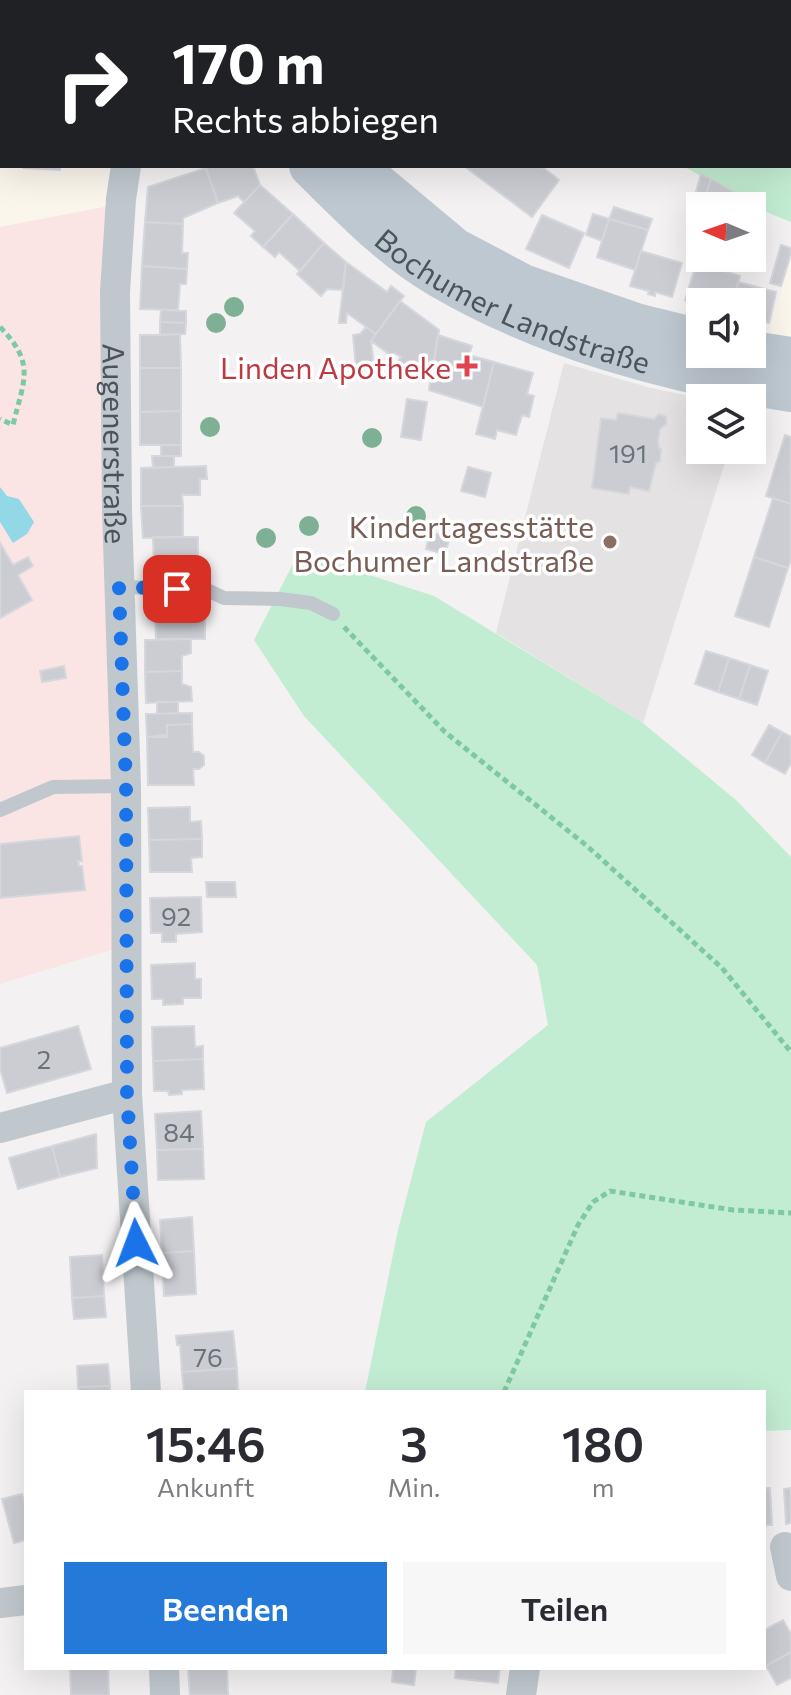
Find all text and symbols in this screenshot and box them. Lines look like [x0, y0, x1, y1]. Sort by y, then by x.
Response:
text: 170 m [172, 27, 325, 96]
icon: right [40, 32, 144, 136]
text: Rechts abbiegen [172, 96, 439, 140]
north arrow [686, 192, 766, 272]
map controls [686, 192, 766, 464]
street label: Bochumer Landstraße [369, 219, 655, 380]
button: sound [686, 288, 766, 368]
street label: Augenerstraße [97, 343, 137, 544]
place label: Linden Apotheke [220, 348, 451, 385]
marker: Linden Apotheke [458, 357, 476, 375]
button: layers [686, 384, 766, 464]
house number: 191 [609, 437, 647, 468]
place label: Kindertagesstätte Bochumer Landstraße [294, 507, 594, 578]
marker: Kindertagesstätte Bochumer Landstraße [601, 533, 619, 551]
pin [143, 555, 211, 623]
icon: arrive [155, 567, 199, 611]
house number: 92 [161, 900, 191, 931]
house number: 2 [37, 1043, 51, 1074]
house number: 84 [163, 1116, 195, 1147]
position arrow [94, 1201, 178, 1285]
house number: 76 [193, 1341, 223, 1372]
text: 15:46 [146, 1413, 266, 1472]
text: 3 [400, 1413, 428, 1472]
text: 180 [562, 1413, 644, 1472]
text: Ankunft [157, 1471, 254, 1502]
text: Min. [387, 1471, 440, 1502]
text: m [592, 1471, 614, 1502]
button: Beenden [64, 1562, 387, 1654]
button: Teilen [403, 1562, 726, 1654]

